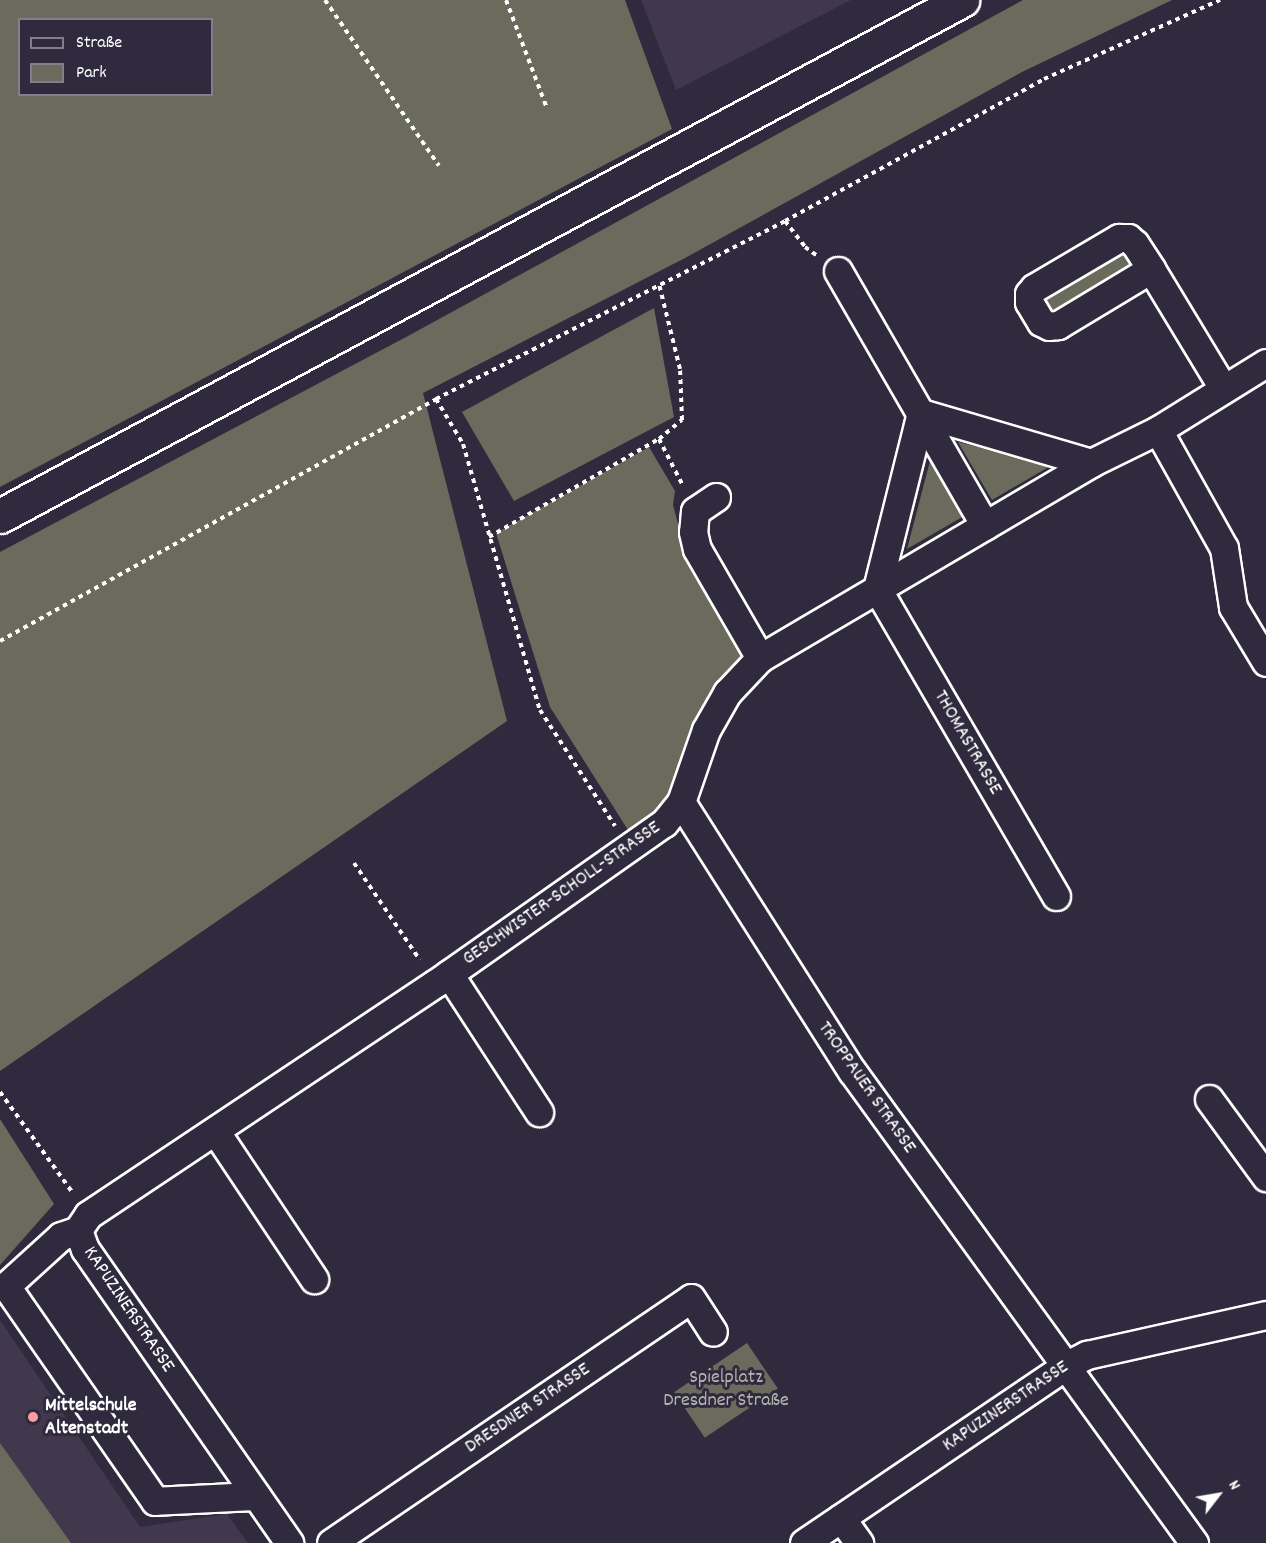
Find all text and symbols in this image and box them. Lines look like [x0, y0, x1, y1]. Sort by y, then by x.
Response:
legend [18, 18, 213, 96]
text: Straße [76, 31, 122, 56]
text: Park [76, 61, 107, 86]
street label: THOMASTRASSE [927, 687, 1007, 799]
street label: GESCHWISTER-SCHOLL-STRASSE [458, 816, 666, 972]
street label: TROPPAUER STRASSE [812, 1017, 920, 1159]
street label: KAPUZINERSTRASSE [77, 1242, 179, 1378]
street label: KAPUZINERSTRASSE [938, 1356, 1074, 1458]
street label: DRESDNER STRASSE [461, 1358, 595, 1460]
park label: Spielplatz Dresdner Straße [663, 1367, 789, 1414]
place label: Mittelschule Altenstadt [45, 1394, 136, 1441]
marker: Mittelschule Altenstadt [26, 1410, 40, 1424]
north arrow [1188, 1465, 1248, 1525]
text: N [1222, 1476, 1246, 1495]

